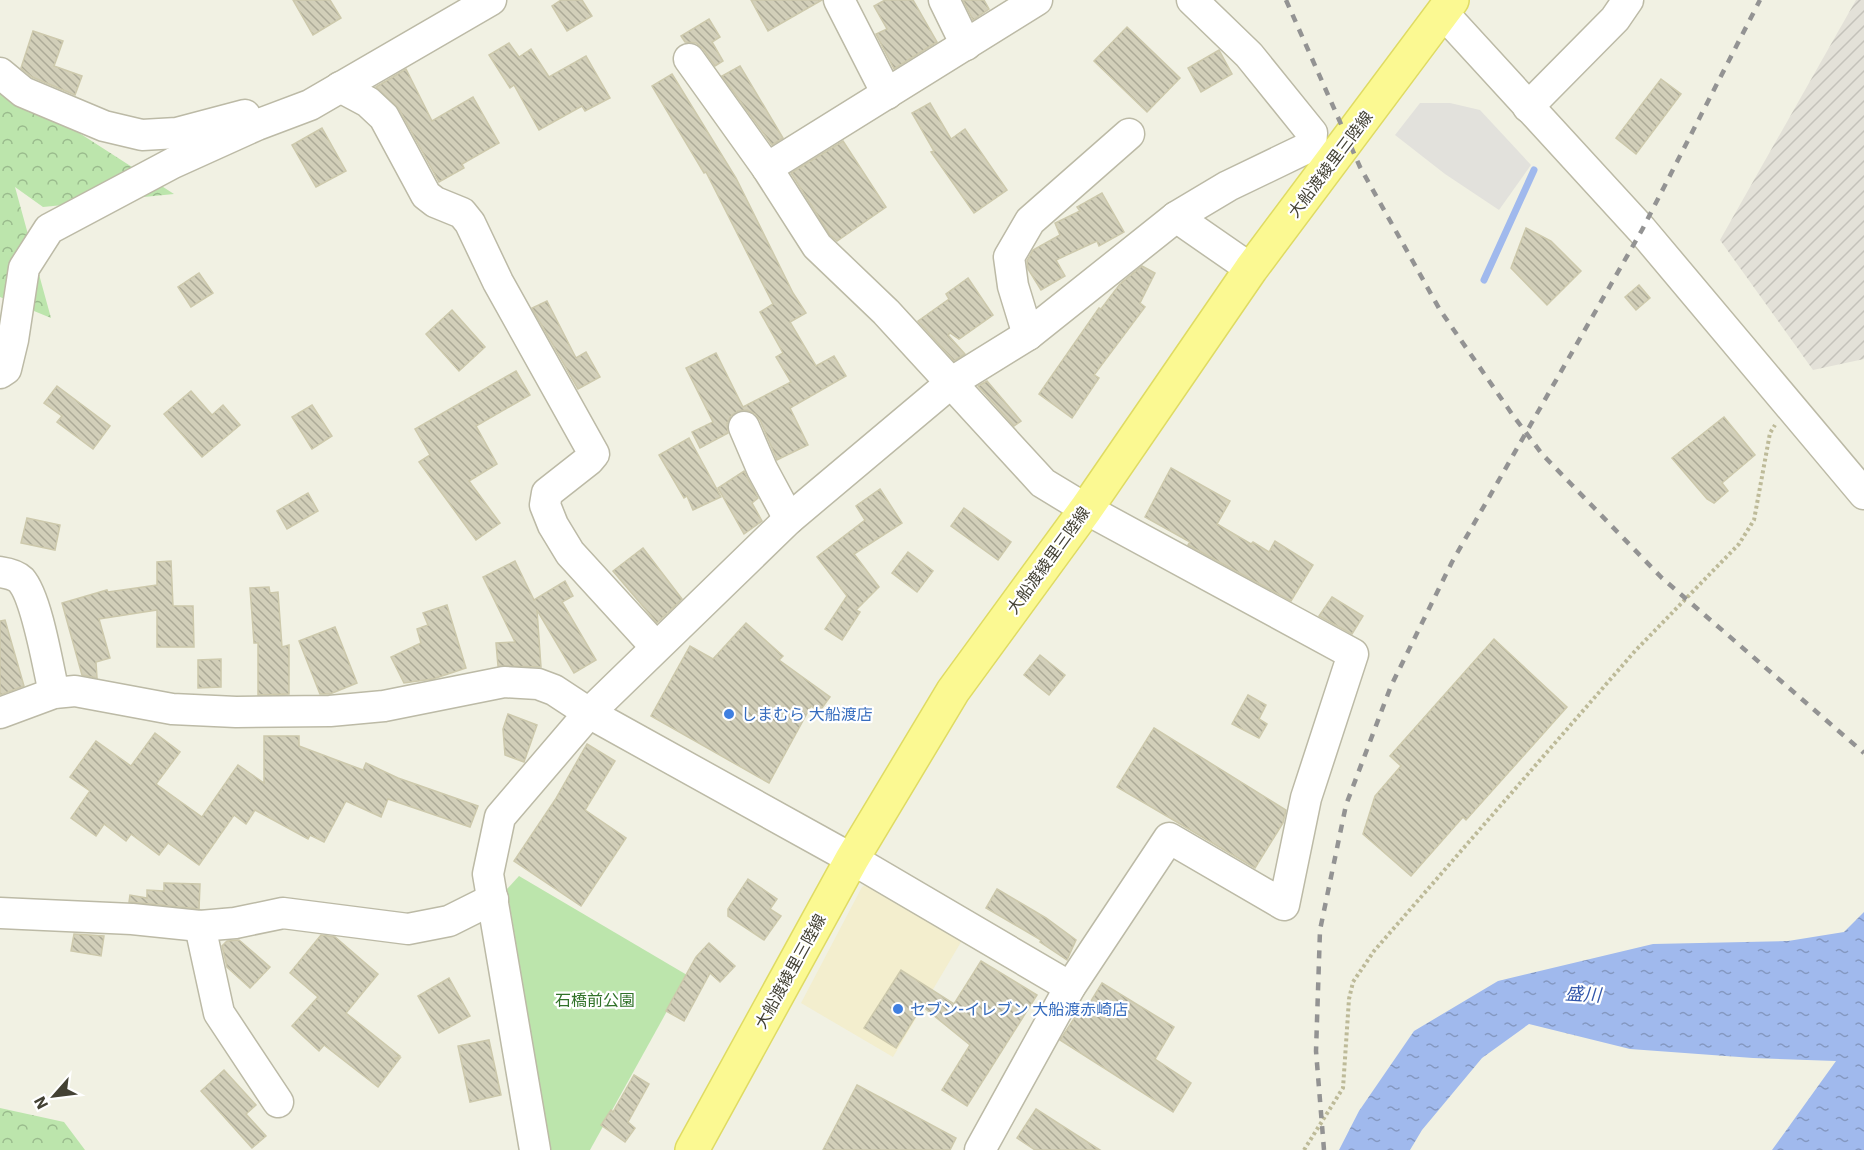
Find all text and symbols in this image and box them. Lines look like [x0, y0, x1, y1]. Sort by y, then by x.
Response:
street label: 大船渡綾里三陸線 [1283, 107, 1377, 221]
street label: 大船渡綾里三陸線 [1002, 502, 1094, 618]
place label: しまむら 大船渡店 [741, 704, 873, 724]
marker: しまむら 大船渡店 [722, 707, 736, 721]
street label: 大船渡綾里三陸線 [750, 910, 830, 1032]
water label: 盛川 [1564, 982, 1604, 1007]
park label: 石橋前公園 [555, 990, 635, 1010]
place label: セブン-イレブン 大船渡赤崎店 [910, 999, 1128, 1019]
marker: セブン-イレブン 大船渡赤崎店 [891, 1002, 905, 1016]
north arrow [24, 1066, 84, 1126]
text: N [29, 1093, 52, 1113]

